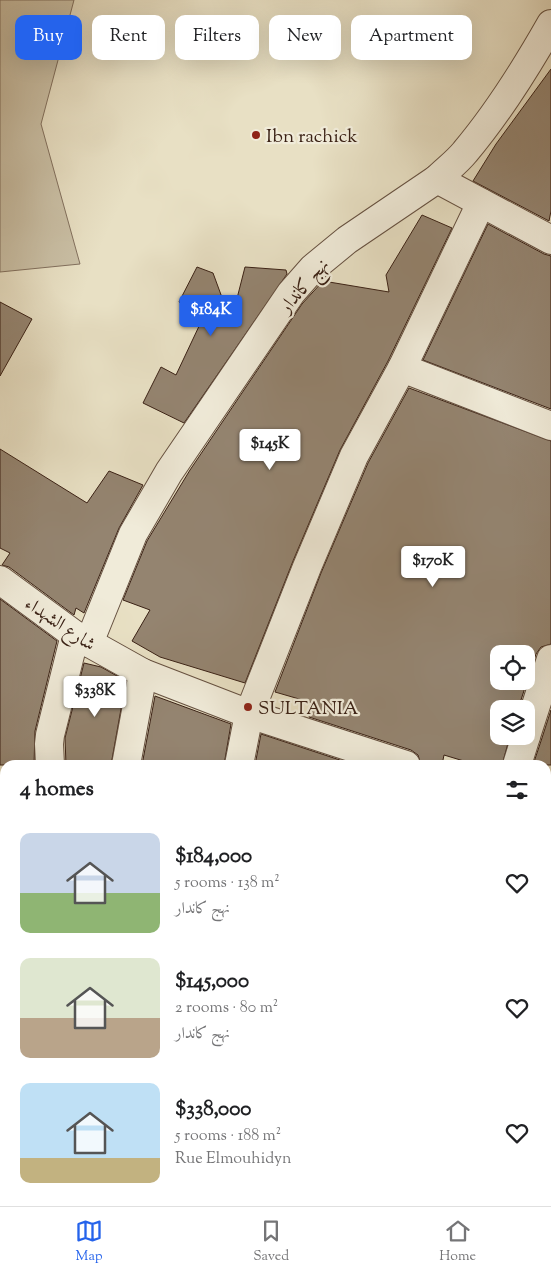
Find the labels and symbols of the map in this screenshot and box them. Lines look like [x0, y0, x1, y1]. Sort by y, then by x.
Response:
place label: Ibn rachick [266, 124, 358, 151]
marker: Ibn rachick [250, 129, 262, 141]
street label: نهج كاندار [272, 253, 338, 323]
pin: $184K [176, 294, 246, 337]
pin: $145K [235, 428, 305, 471]
pin: $170K [398, 546, 468, 588]
street label: شارع الشهداء [19, 591, 101, 659]
pin: $338K [60, 676, 130, 718]
place label: SULTANIA [258, 696, 359, 723]
marker: SULTANIA [242, 701, 254, 713]

